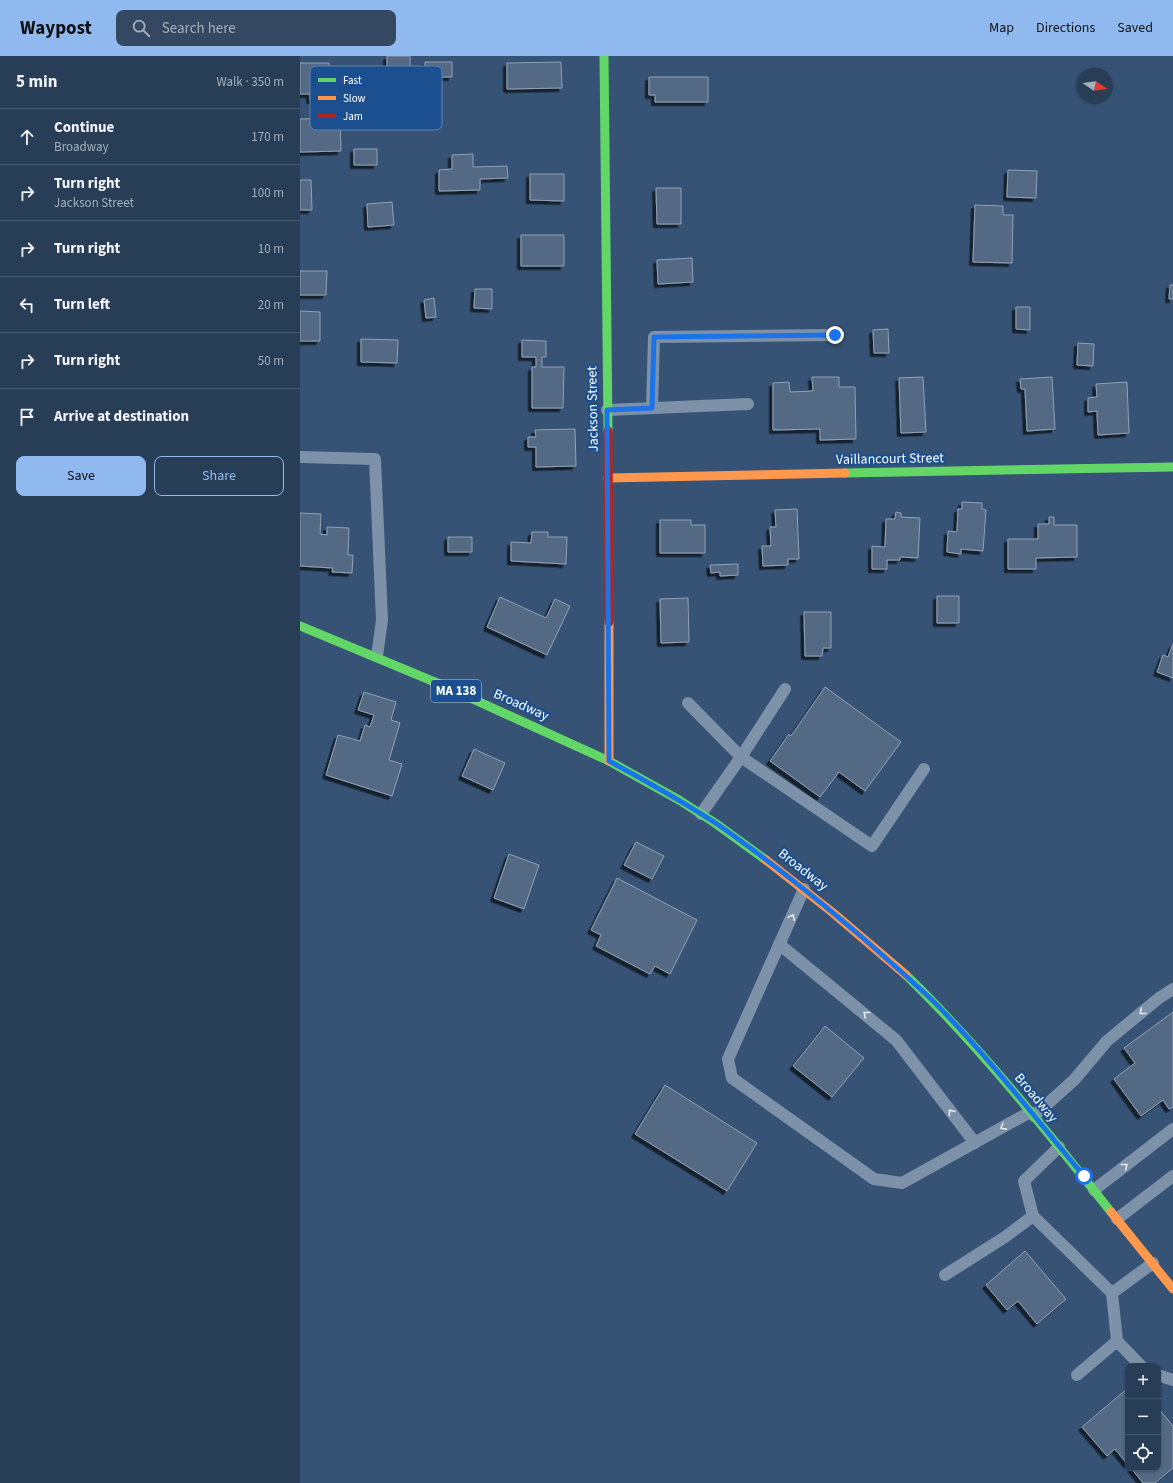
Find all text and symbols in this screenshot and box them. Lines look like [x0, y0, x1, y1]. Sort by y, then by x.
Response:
search box [116, 10, 396, 46]
text: Waypost [20, 15, 92, 42]
icon: search [130, 17, 152, 39]
text: Search here [162, 18, 236, 39]
text: Map [989, 18, 1014, 38]
text: Directions [1036, 18, 1095, 38]
text: Saved [1117, 18, 1153, 38]
legend [310, 66, 442, 130]
north arrow [1077, 68, 1113, 104]
text: 5 min [16, 70, 57, 94]
text: Walk · 350 m [216, 73, 284, 91]
text: Fast [343, 73, 362, 88]
text: Slow [343, 91, 366, 106]
text: Jam [343, 109, 363, 124]
text: Continue [54, 117, 114, 138]
icon: ahead [16, 126, 38, 148]
text: 170 m [251, 128, 284, 146]
text: Broadway [54, 138, 109, 156]
text: Turn right [54, 173, 120, 194]
icon: right [16, 182, 38, 204]
text: 100 m [251, 184, 284, 202]
text: Jackson Street [54, 194, 134, 212]
icon: right [16, 238, 38, 260]
text: Turn right [54, 238, 120, 259]
text: 10 m [258, 240, 284, 258]
icon: left [16, 294, 38, 316]
text: Turn left [54, 294, 110, 315]
text: 20 m [258, 296, 284, 314]
route end [826, 326, 844, 344]
icon: right [16, 350, 38, 372]
text: Turn right [54, 350, 120, 371]
text: 50 m [258, 352, 284, 370]
street label: Jackson Street [582, 366, 604, 452]
icon: arrive [16, 406, 38, 428]
text: Arrive at destination [54, 406, 189, 427]
street label: Vaillancourt Street [836, 448, 944, 470]
button: Save [16, 456, 146, 496]
button: Share [154, 456, 284, 496]
road number: MA 138 [431, 680, 481, 702]
street label: Broadway [490, 684, 552, 726]
street label: Broadway [774, 844, 833, 896]
one-way arrow [787, 913, 795, 920]
one-way arrow [1139, 1008, 1146, 1015]
one-way arrow [863, 1012, 870, 1019]
street label: Broadway [1009, 1069, 1063, 1127]
one-way arrow [949, 1109, 956, 1116]
one-way arrow [1000, 1123, 1007, 1130]
one-way arrow [1120, 1164, 1127, 1171]
route start [1075, 1167, 1093, 1185]
map controls [1125, 1363, 1161, 1471]
button: + [1125, 1363, 1161, 1399]
button: − [1125, 1399, 1161, 1435]
button: locate [1125, 1435, 1161, 1471]

